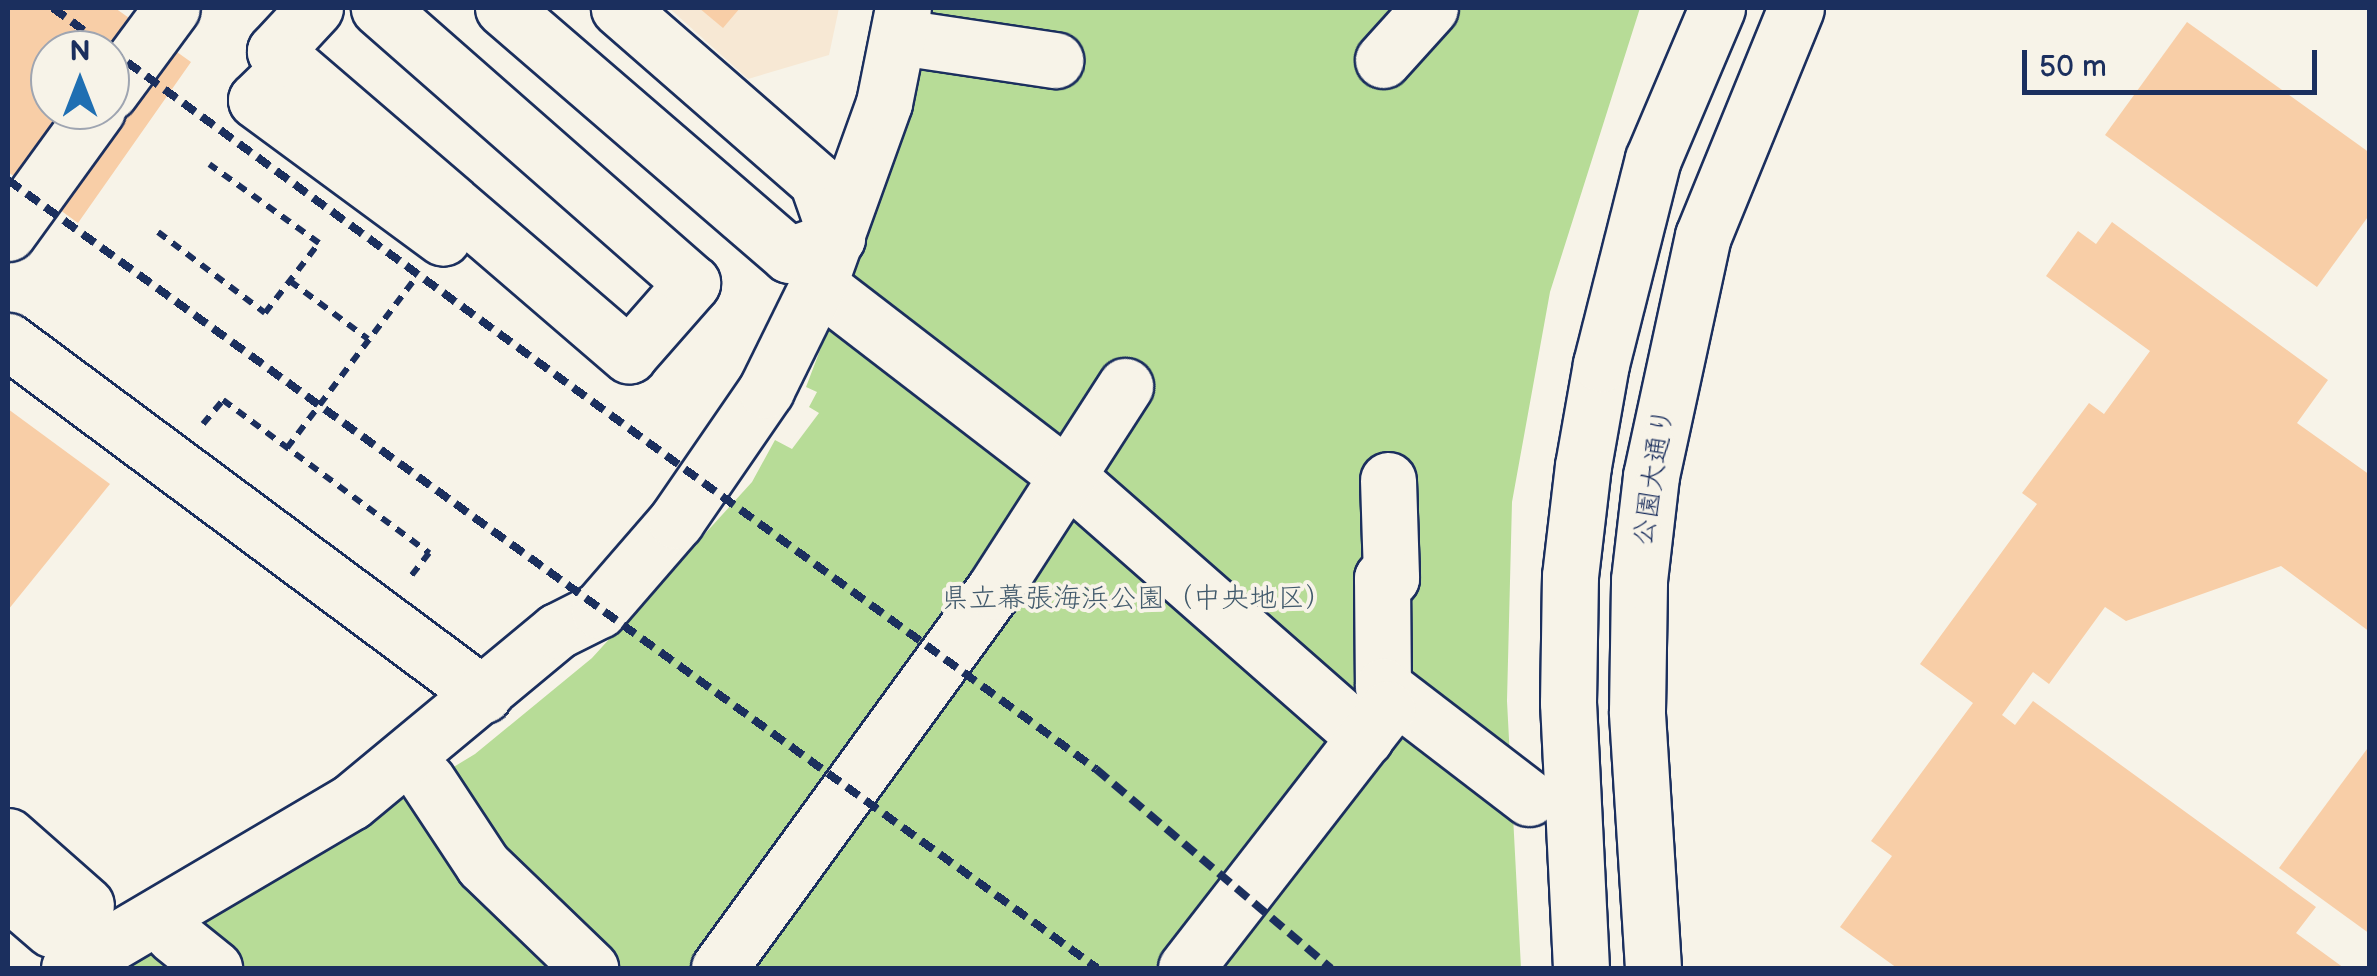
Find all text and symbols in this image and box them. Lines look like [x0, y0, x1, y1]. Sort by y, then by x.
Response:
north arrow [30, 30, 130, 130]
scale bar [2027, 30, 2322, 92]
text: N [69, 35, 91, 68]
text: 50 m [2039, 49, 2107, 85]
street label: 公園大通り [1626, 405, 1682, 549]
park label: 県立幕張海浜公園（中央地区） [941, 582, 1333, 616]

